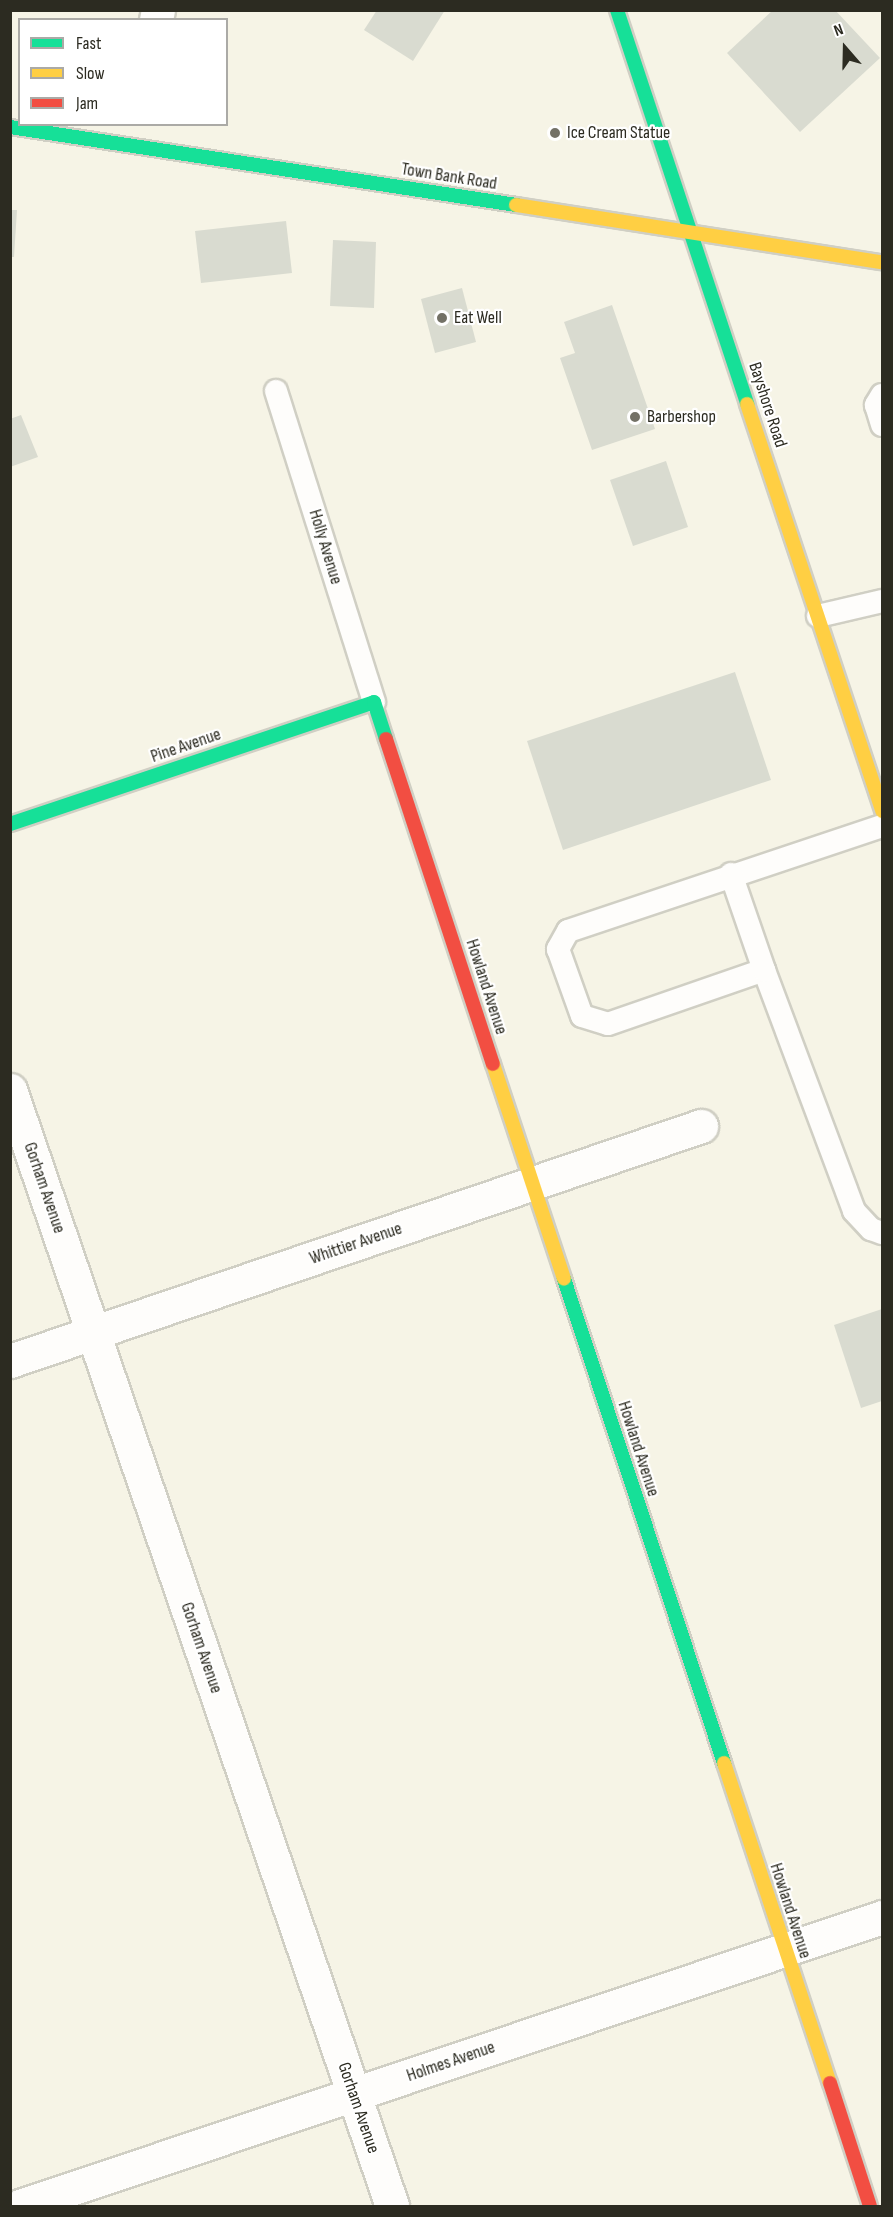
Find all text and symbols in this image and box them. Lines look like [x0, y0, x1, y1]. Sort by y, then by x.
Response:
legend [18, 18, 228, 126]
north arrow [815, 18, 875, 78]
text: N [831, 20, 846, 41]
text: Fast [76, 33, 101, 54]
text: Slow [76, 63, 105, 84]
text: Jam [76, 93, 98, 114]
place label: Ice Cream Statue [567, 122, 670, 144]
marker: Ice Cream Statue [548, 126, 562, 140]
street label: Town Bank Road [400, 159, 498, 195]
place label: Eat Well [454, 307, 502, 329]
marker: Eat Well [435, 311, 449, 325]
street label: Bayshore Road [743, 360, 791, 450]
place label: Barbershop [647, 406, 716, 428]
marker: Barbershop [628, 410, 642, 424]
street label: Holly Avenue [303, 507, 347, 587]
street label: Pine Avenue [148, 724, 224, 768]
street label: Howland Avenue [460, 937, 512, 1037]
street label: Gorham Avenue [18, 1140, 70, 1236]
street label: Whittier Avenue [307, 1218, 405, 1270]
street label: Howland Avenue [612, 1399, 664, 1499]
street label: Gorham Avenue [175, 1600, 227, 1696]
street label: Howland Avenue [764, 1861, 816, 1961]
street label: Holmes Avenue [404, 2037, 498, 2087]
street label: Gorham Avenue [332, 2060, 384, 2156]

